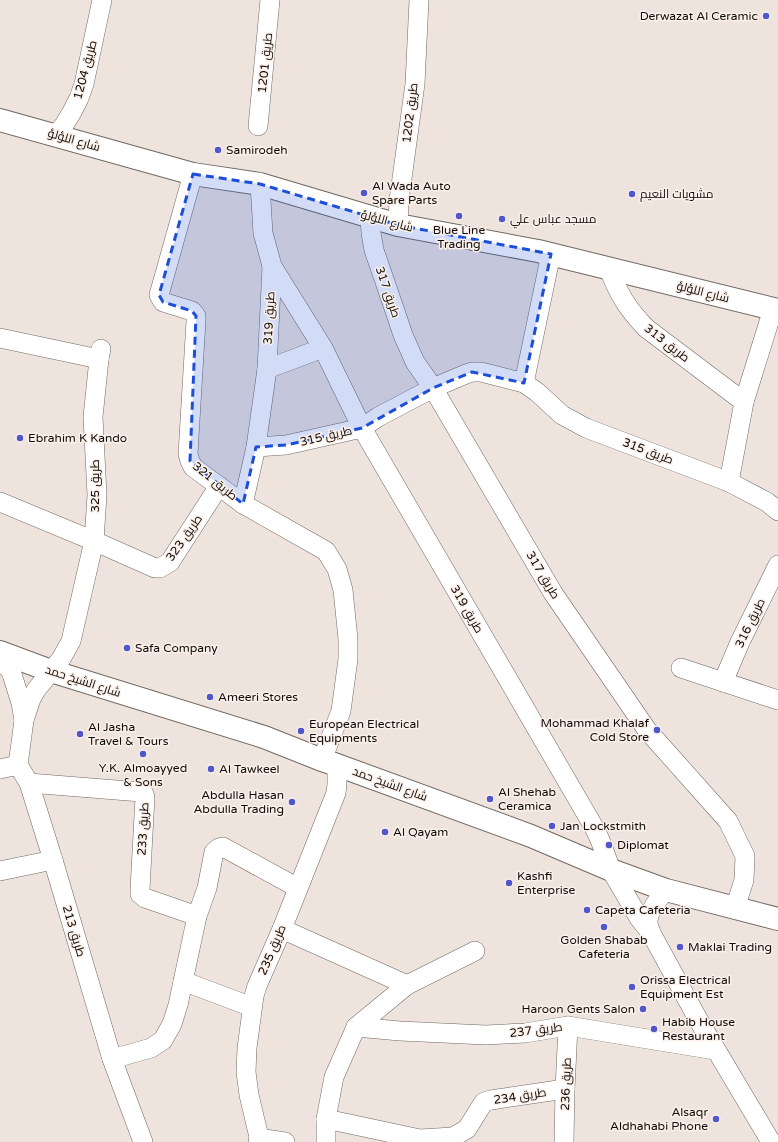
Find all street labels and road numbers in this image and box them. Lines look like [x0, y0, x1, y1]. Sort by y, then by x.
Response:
street label: طريق 1201 [255, 32, 275, 94]
street label: طريق 1204 [70, 39, 100, 101]
street label: طريق 1202 [399, 82, 421, 144]
street label: شارع اللؤلؤ [46, 126, 102, 155]
street label: شارع اللؤلؤ [359, 207, 415, 236]
street label: طريق 317 [373, 265, 403, 319]
street label: شارع اللؤلؤ [675, 279, 731, 306]
street label: طريق 319 [261, 291, 277, 345]
street label: طريق 313 [642, 321, 692, 365]
street label: طريق 315 [299, 423, 354, 449]
street label: طريق 315 [621, 435, 675, 467]
street label: طريق 325 [88, 459, 102, 513]
street label: طريق 321 [190, 459, 240, 503]
street label: طريق 323 [163, 512, 205, 564]
street label: طريق 317 [523, 549, 563, 601]
street label: طريق 319 [448, 582, 486, 636]
street label: طريق 316 [732, 596, 768, 650]
street label: شارع الشيخ حمد [43, 662, 123, 701]
street label: شارع الشيخ حمد [350, 764, 429, 805]
street label: طريق 233 [135, 802, 151, 856]
street label: طريق 213 [60, 904, 88, 959]
street label: طريق 235 [255, 923, 289, 977]
street label: طريق 237 [509, 1020, 563, 1040]
street label: طريق 236 [558, 1057, 574, 1111]
street label: طريق 234 [493, 1085, 547, 1107]

